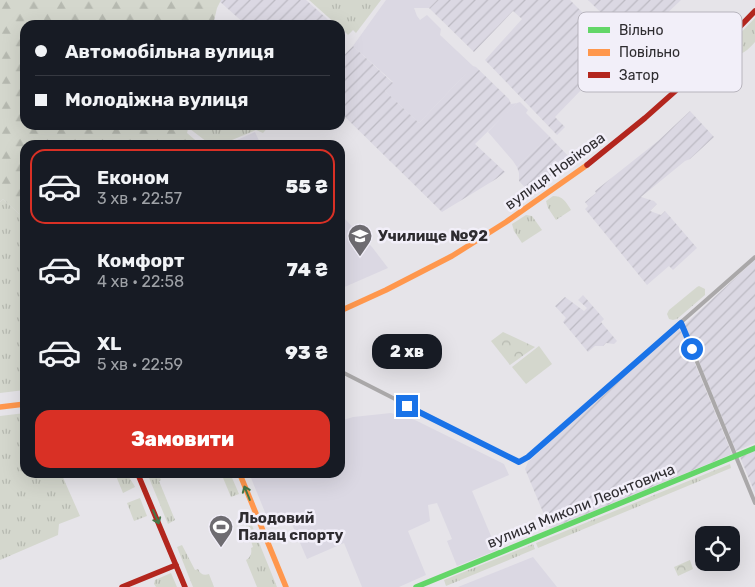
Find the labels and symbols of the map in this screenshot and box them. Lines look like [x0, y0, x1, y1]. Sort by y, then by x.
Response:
legend [578, 12, 742, 92]
text: Вільно [619, 22, 663, 39]
text: Повільно [619, 44, 680, 61]
text: Затор [619, 67, 659, 84]
street label: вулиця Новікова [501, 129, 609, 213]
school or university icon: Училище №92 [347, 223, 373, 257]
place label: Училище №92 [378, 227, 488, 245]
callout: 2 хв [372, 334, 442, 368]
route start [681, 338, 703, 360]
route end [396, 395, 418, 417]
street label: вулиця Миколи Леонтовича [484, 460, 678, 552]
one-way arrow [242, 486, 252, 501]
one-way arrow [152, 509, 161, 524]
place label: Льодовий Палац спорту [238, 509, 343, 544]
sports icon: Льодовий Палац спорту [208, 514, 234, 548]

